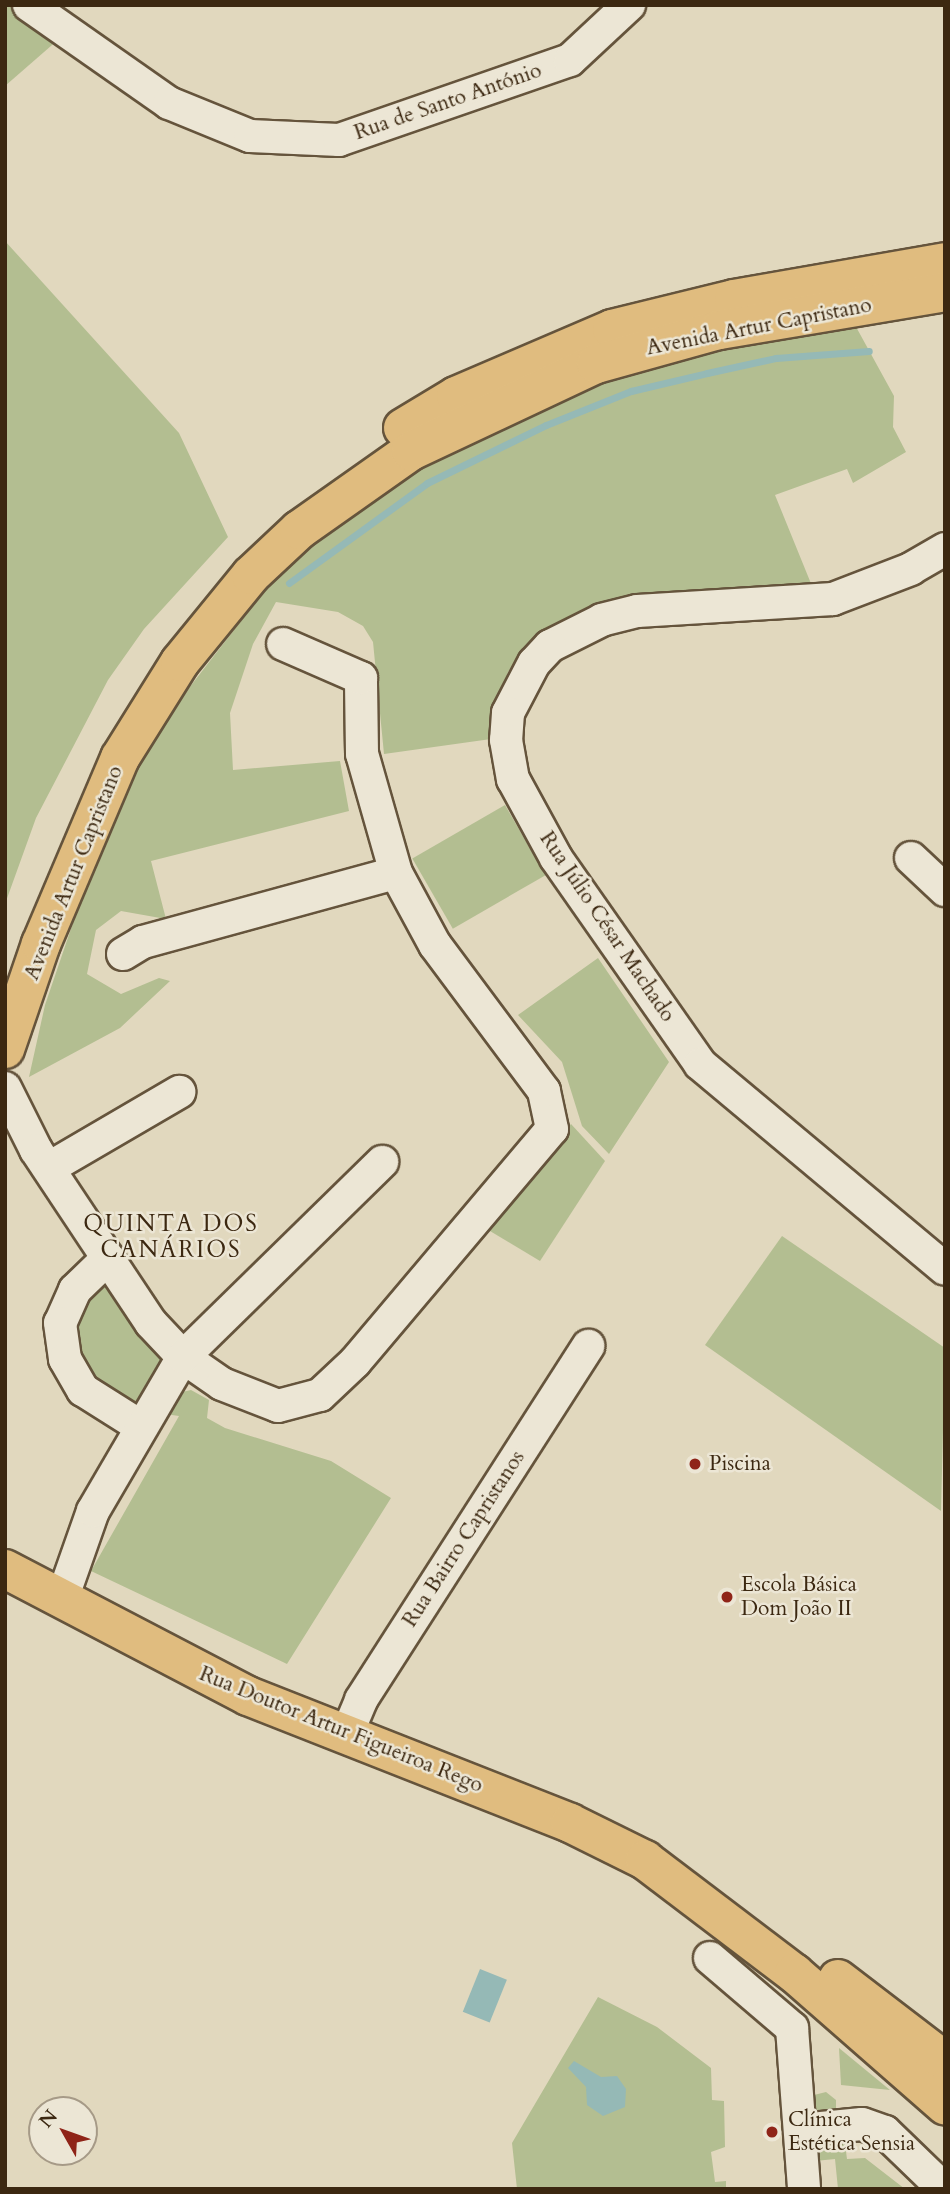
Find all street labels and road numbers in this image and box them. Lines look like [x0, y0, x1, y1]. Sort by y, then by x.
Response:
street label: Rua de Santo António [351, 58, 545, 146]
street label: Avenida Artur Capristano [644, 293, 874, 361]
street label: Avenida Artur Capristano [19, 762, 129, 984]
street label: Rua Júlio César Machado [534, 827, 680, 1027]
street label: Rua Bairro Capristanos [398, 1446, 530, 1632]
street label: Rua Doutor Artur Figueiroa Rego [196, 1661, 486, 1799]

